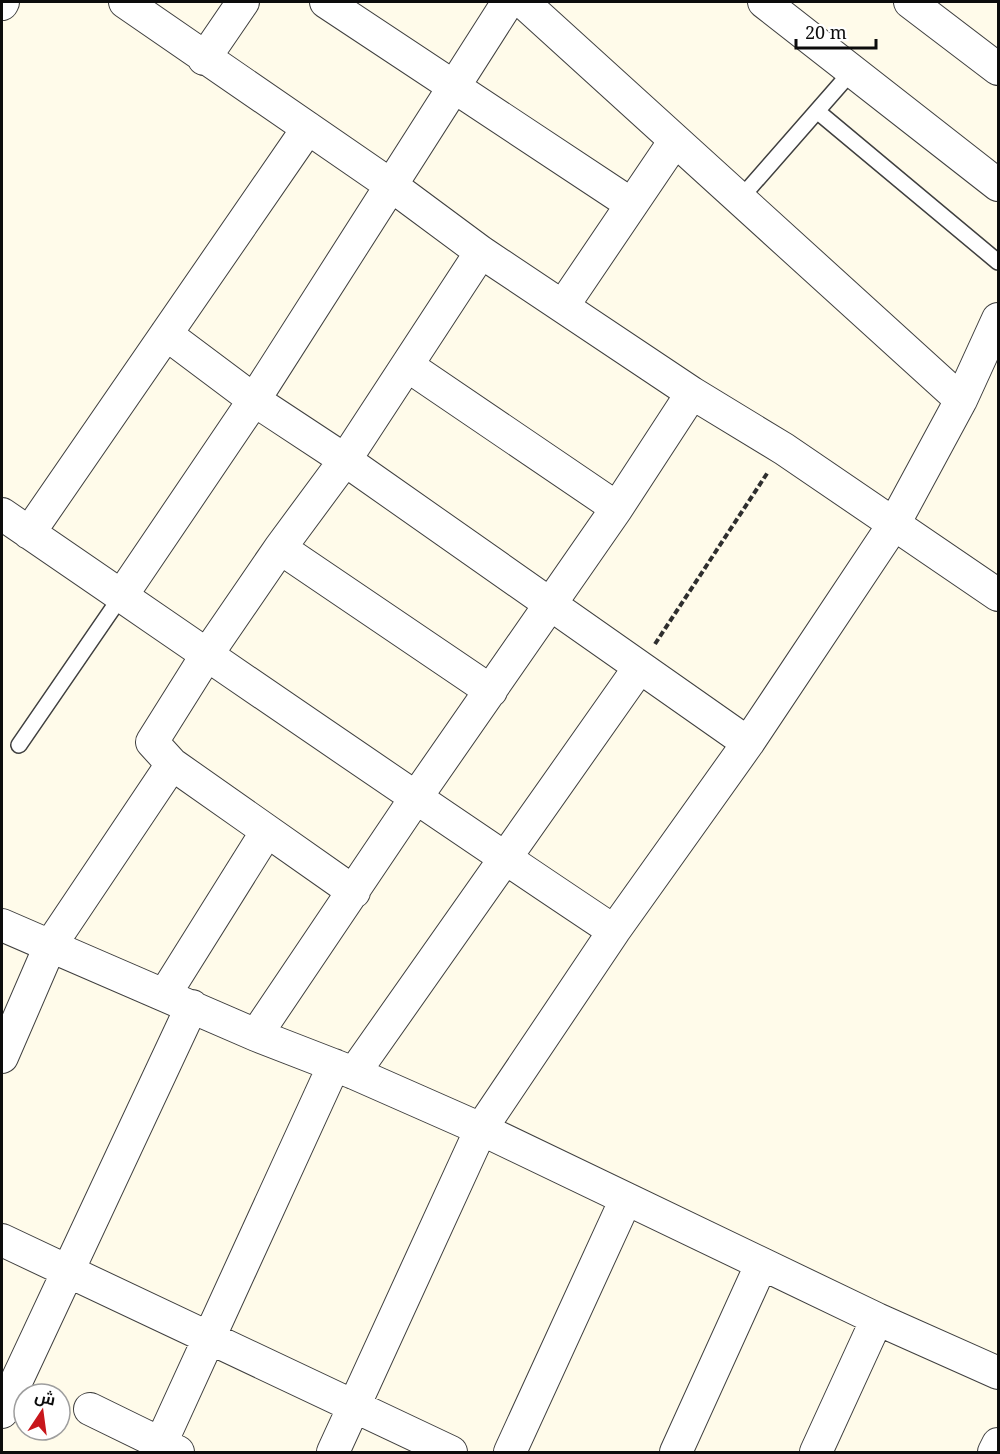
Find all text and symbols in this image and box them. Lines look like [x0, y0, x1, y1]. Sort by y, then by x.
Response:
scale bar [796, 12, 876, 50]
text: 20 m [805, 20, 847, 44]
north arrow [12, 1382, 72, 1442]
text: ش [33, 1384, 58, 1410]

